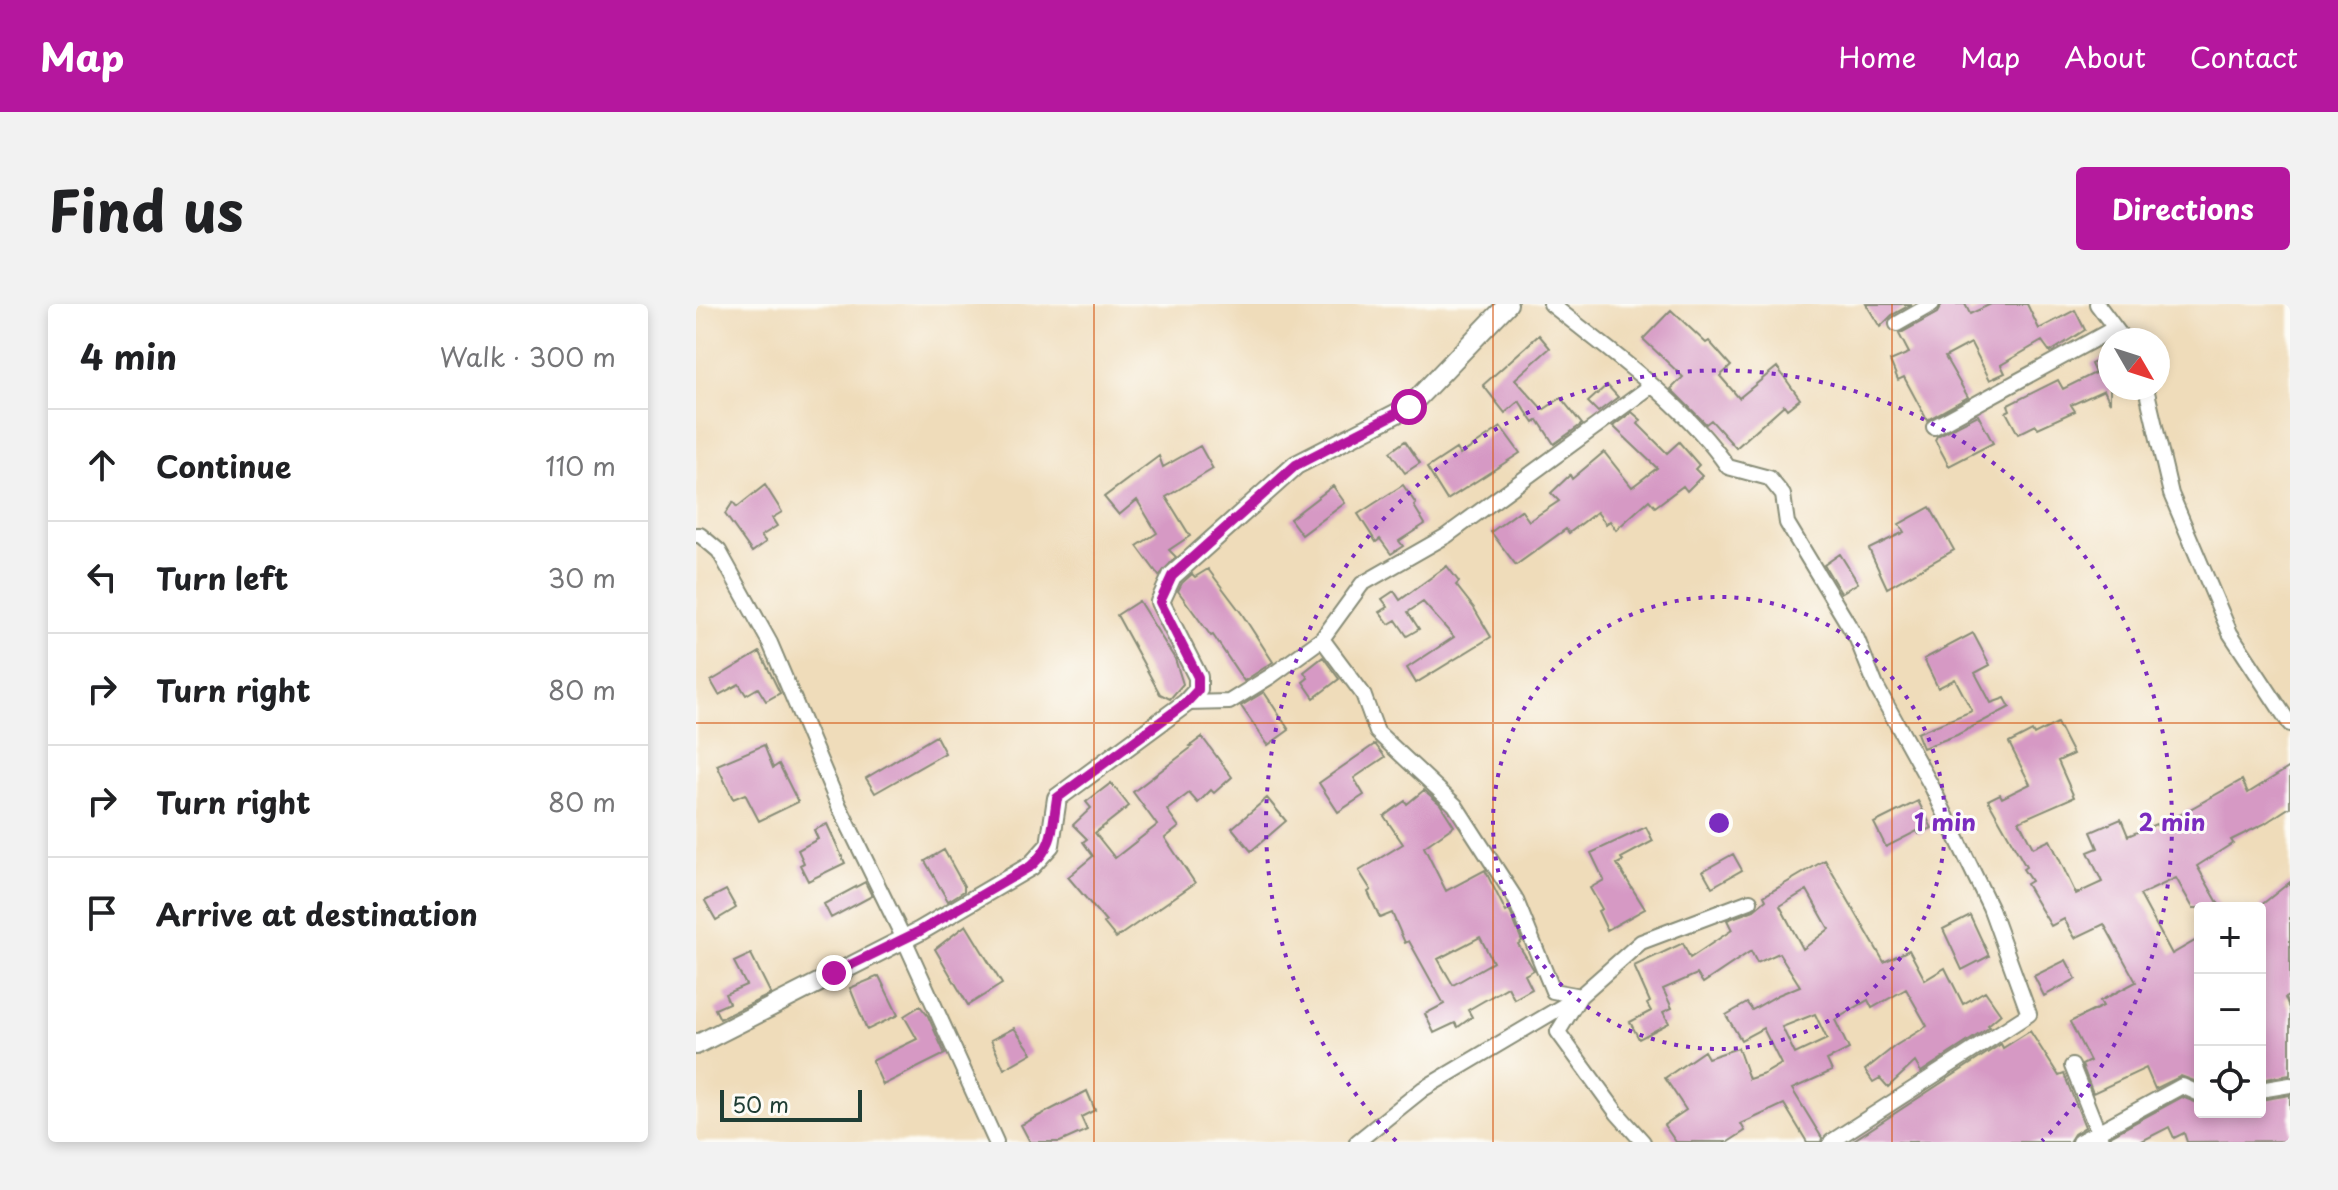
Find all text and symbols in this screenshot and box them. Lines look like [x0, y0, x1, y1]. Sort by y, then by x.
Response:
text: Map [40, 28, 124, 85]
text: Home [1838, 35, 1916, 78]
text: Map [1960, 35, 2020, 78]
text: About [2064, 35, 2146, 78]
text: Contact [2190, 35, 2298, 78]
text: Find us [48, 166, 244, 251]
button: Directions [2076, 167, 2290, 250]
north arrow [2098, 328, 2170, 400]
text: 4 min [80, 330, 177, 382]
text: Walk · 300 m [440, 337, 616, 376]
route start [1391, 389, 1427, 425]
icon: ahead [80, 443, 124, 487]
text: Continue [156, 443, 291, 488]
text: 110 m [545, 446, 616, 485]
icon: left [80, 555, 124, 599]
text: Turn left [156, 555, 288, 600]
text: 30 m [548, 558, 616, 597]
icon: right [80, 667, 124, 711]
text: Turn right [156, 667, 311, 712]
text: 80 m [548, 670, 616, 709]
icon: right [80, 779, 124, 823]
text: Turn right [156, 779, 311, 824]
text: 80 m [548, 782, 616, 821]
text: 1 min [1914, 803, 1976, 839]
text: 2 min [2138, 803, 2206, 839]
centre of rings [1705, 809, 1733, 837]
icon: arrive [80, 891, 124, 935]
text: Arrive at destination [156, 891, 478, 936]
map controls [2194, 902, 2266, 1118]
button: + [2194, 902, 2266, 974]
route end [816, 955, 852, 991]
button: − [2194, 974, 2266, 1046]
button: locate [2194, 1046, 2266, 1118]
scale bar [720, 1086, 862, 1122]
text: 50 m [732, 1087, 789, 1120]

